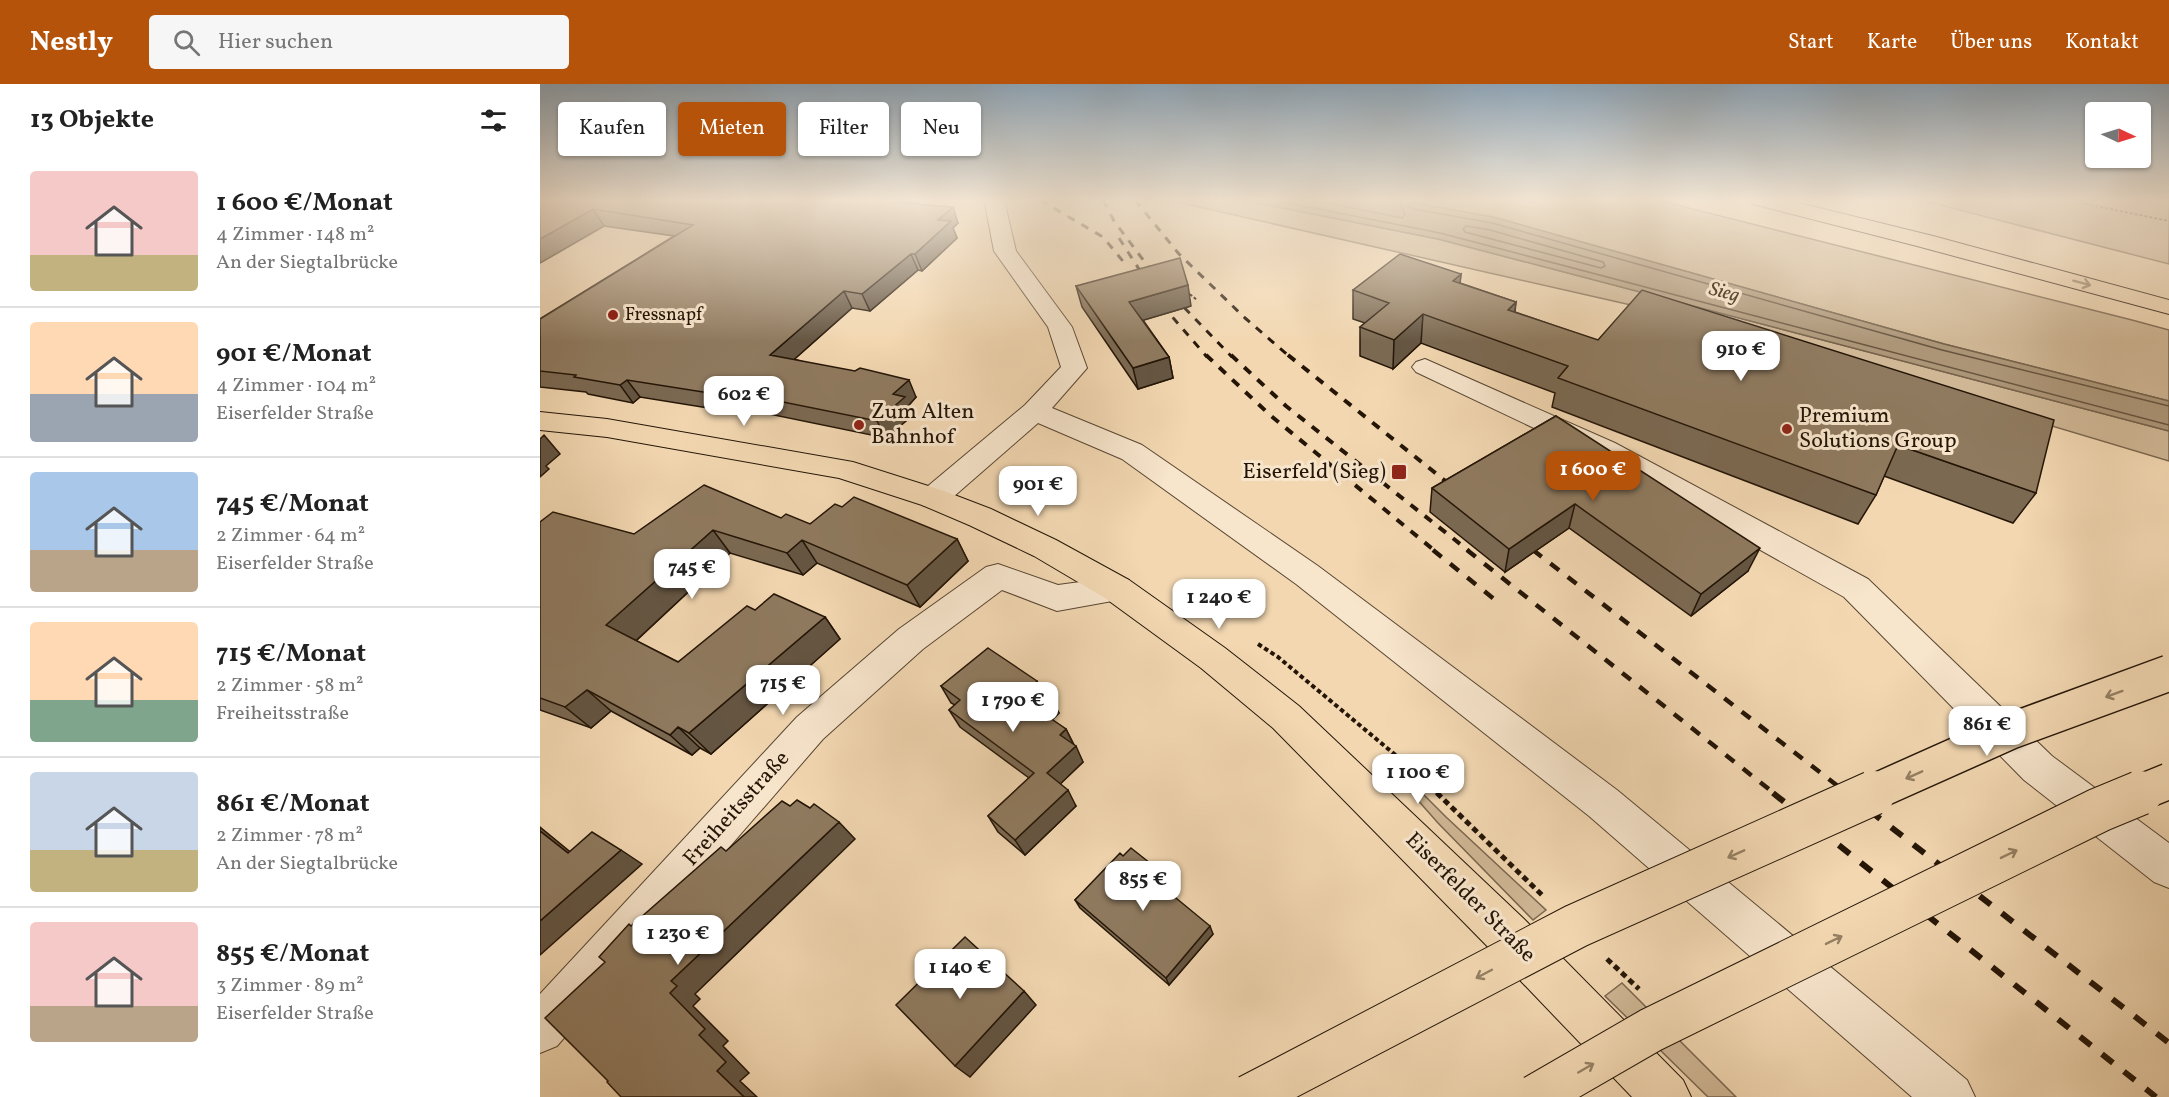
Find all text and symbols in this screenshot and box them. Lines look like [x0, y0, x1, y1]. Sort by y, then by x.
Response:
search box [149, 15, 569, 69]
text: Nestly [30, 23, 113, 62]
icon: search [170, 26, 203, 59]
text: Hier suchen [218, 27, 333, 58]
text: Start [1788, 28, 1834, 57]
text: Karte [1867, 28, 1917, 57]
text: Über uns [1950, 28, 2032, 57]
text: Kontakt [2065, 28, 2139, 57]
text: 13 Objekte [30, 102, 154, 138]
chip: Kaufen [558, 102, 666, 156]
chip: Mieten [678, 102, 786, 156]
chip: Filter [798, 102, 889, 156]
chip: Neu [901, 102, 981, 156]
north arrow [2085, 102, 2151, 168]
map controls [2085, 102, 2151, 168]
icon: filters [477, 104, 510, 137]
text: 1 600 €/Monat [216, 185, 393, 221]
icon: home [78, 195, 150, 267]
text: 4 Zimmer · 148 m² [216, 221, 374, 249]
text: An der Siegtalbrücke [216, 249, 398, 277]
water label: Sieg [1706, 276, 1742, 310]
one-way arrow [2072, 278, 2091, 289]
place label: Fressnapf [625, 303, 704, 328]
marker: Fressnapf [606, 308, 620, 322]
pin: 910 € [1699, 331, 1783, 382]
text: 901 €/Monat [216, 336, 372, 372]
text: 910 € [1716, 336, 1766, 364]
icon: home [78, 346, 150, 418]
text: 4 Zimmer · 104 m² [216, 372, 376, 400]
pin: 602 € [702, 376, 786, 427]
text: 602 € [718, 381, 770, 409]
place label: Zum Alten Bahnhof [871, 397, 974, 453]
text: Eiserfelder Straße [216, 400, 374, 428]
place label: Premium Solutions Group [1799, 401, 1957, 457]
marker: Zum Alten Bahnhof [852, 418, 866, 432]
marker: Premium Solutions Group [1780, 422, 1794, 436]
pin: 1 600 € [1538, 451, 1648, 502]
text: 1 600 € [1560, 456, 1626, 484]
place label: Eiserfeld (Sieg) [1243, 457, 1386, 488]
marker: Eiserfeld (Sieg) [1390, 463, 1408, 481]
pin: 901 € [996, 466, 1080, 517]
text: 901 € [1013, 471, 1063, 499]
text: 745 €/Monat [216, 486, 369, 522]
icon: home [78, 496, 150, 568]
text: 2 Zimmer · 64 m² [216, 522, 365, 550]
pin: 745 € [650, 549, 734, 600]
text: Eiserfelder Straße [216, 550, 374, 578]
text: 745 € [668, 554, 716, 582]
pin: 1 240 € [1164, 579, 1274, 630]
text: 1 240 € [1187, 584, 1251, 612]
text: 715 €/Monat [216, 636, 366, 672]
icon: home [78, 646, 150, 718]
pin: 715 € [741, 665, 825, 716]
text: 715 € [760, 670, 806, 698]
text: 2 Zimmer · 58 m² [216, 672, 363, 700]
pin: 1 790 € [958, 682, 1068, 733]
text: 1 790 € [981, 687, 1045, 715]
one-way arrow [2105, 689, 2124, 700]
text: Freiheitsstraße [216, 700, 349, 728]
pin: 861 € [1945, 706, 2029, 757]
text: 861 € [1963, 711, 2011, 739]
street label: Freiheitsstraße [677, 744, 797, 874]
pin: 1 100 € [1363, 754, 1473, 805]
text: 1 100 € [1386, 759, 1450, 787]
one-way arrow [1905, 770, 1923, 781]
text: 861 €/Monat [216, 786, 369, 822]
icon: home [78, 796, 150, 868]
text: 2 Zimmer · 78 m² [216, 822, 363, 850]
street label: Eiserfelder Straße [1398, 826, 1542, 970]
one-way arrow [1999, 848, 2017, 859]
text: An der Siegtalbrücke [216, 850, 398, 878]
one-way arrow [1727, 850, 1745, 861]
pin: 855 € [1101, 861, 1185, 912]
text: 855 € [1119, 866, 1167, 894]
pin: 1 230 € [623, 915, 733, 966]
text: 1 230 € [646, 920, 710, 948]
one-way arrow [1824, 934, 1842, 945]
text: 855 €/Monat [216, 936, 369, 972]
icon: home [78, 946, 150, 1018]
pin: 1 140 € [905, 949, 1015, 1000]
text: 1 140 € [929, 954, 991, 982]
one-way arrow [1476, 968, 1493, 980]
text: 3 Zimmer · 89 m² [216, 972, 364, 1000]
text: Eiserfelder Straße [216, 1000, 374, 1028]
one-way arrow [1577, 1061, 1594, 1073]

